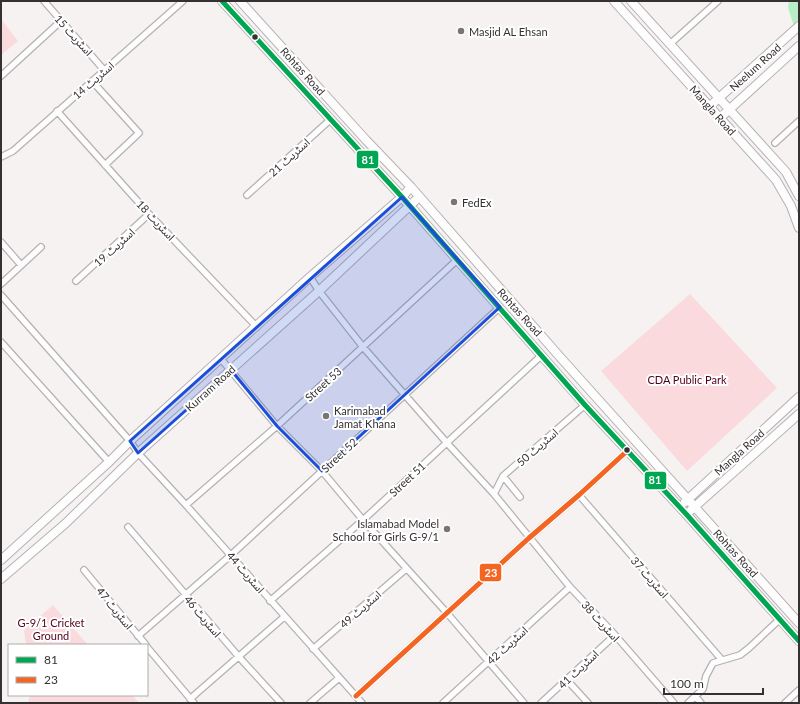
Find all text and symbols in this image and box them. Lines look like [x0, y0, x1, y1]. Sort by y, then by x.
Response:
street label: اسٹریٹ 15 [52, 12, 96, 59]
place label: Masjid AL Ehsan [469, 25, 548, 38]
marker: Masjid AL Ehsan [456, 26, 466, 36]
unlabelled marker [250, 32, 260, 42]
street label: Neelum Road [727, 40, 783, 94]
street label: Rohtas Road [278, 44, 328, 98]
street label: اسٹریٹ 14 [70, 59, 117, 102]
street label: Mangla Road [687, 82, 739, 138]
street label: اسٹریٹ 21 [266, 135, 313, 179]
line badge: 81 [356, 150, 379, 169]
text: 81 [362, 153, 374, 166]
place label: FedEx [462, 196, 492, 209]
street label: اسٹریٹ 18 [133, 197, 178, 244]
marker: FedEx [449, 197, 459, 207]
street label: اسٹریٹ 19 [91, 225, 138, 269]
street label: Rohtas Road [495, 285, 545, 339]
street label: Kurram Road [182, 362, 238, 414]
street label: Street 53 [302, 364, 344, 404]
park label: CDA Public Park [647, 373, 727, 386]
place label: Karimabad Jamat Khana [334, 404, 396, 430]
marker: Karimabad Jamat Khana [321, 411, 331, 421]
street label: اسٹریٹ 50 [514, 426, 561, 469]
street label: Mangla Road [711, 426, 767, 478]
street label: Street 52 [318, 435, 360, 475]
unlabelled marker [622, 445, 632, 455]
street label: Street 51 [386, 459, 428, 499]
line badge: 81 [644, 471, 667, 490]
text: 81 [649, 473, 661, 486]
place label: Islamabad Model School for Girls G-9/1 [333, 517, 439, 543]
marker: Islamabad Model School for Girls G-9/1 [442, 524, 452, 534]
street label: Rohtas Road [711, 526, 761, 580]
street label: اسٹریٹ 44 [224, 549, 267, 596]
street label: اسٹریٹ 37 [628, 554, 671, 601]
line badge: 23 [479, 563, 502, 582]
text: 23 [485, 566, 497, 579]
street label: اسٹریٹ 47 [93, 584, 136, 632]
street label: اسٹریٹ 49 [337, 588, 384, 631]
street label: اسٹریٹ 46 [181, 593, 224, 640]
street label: اسٹریٹ 38 [579, 598, 623, 645]
park label: G-9/1 Cricket Ground [18, 616, 84, 642]
street label: اسٹریٹ 42 [484, 623, 531, 667]
legend [8, 644, 148, 696]
street label: اسٹریٹ 41 [555, 647, 602, 692]
text: 81 [44, 652, 58, 667]
scale bar [664, 670, 763, 696]
text: 23 [44, 672, 58, 687]
text: 100 m [670, 676, 704, 691]

